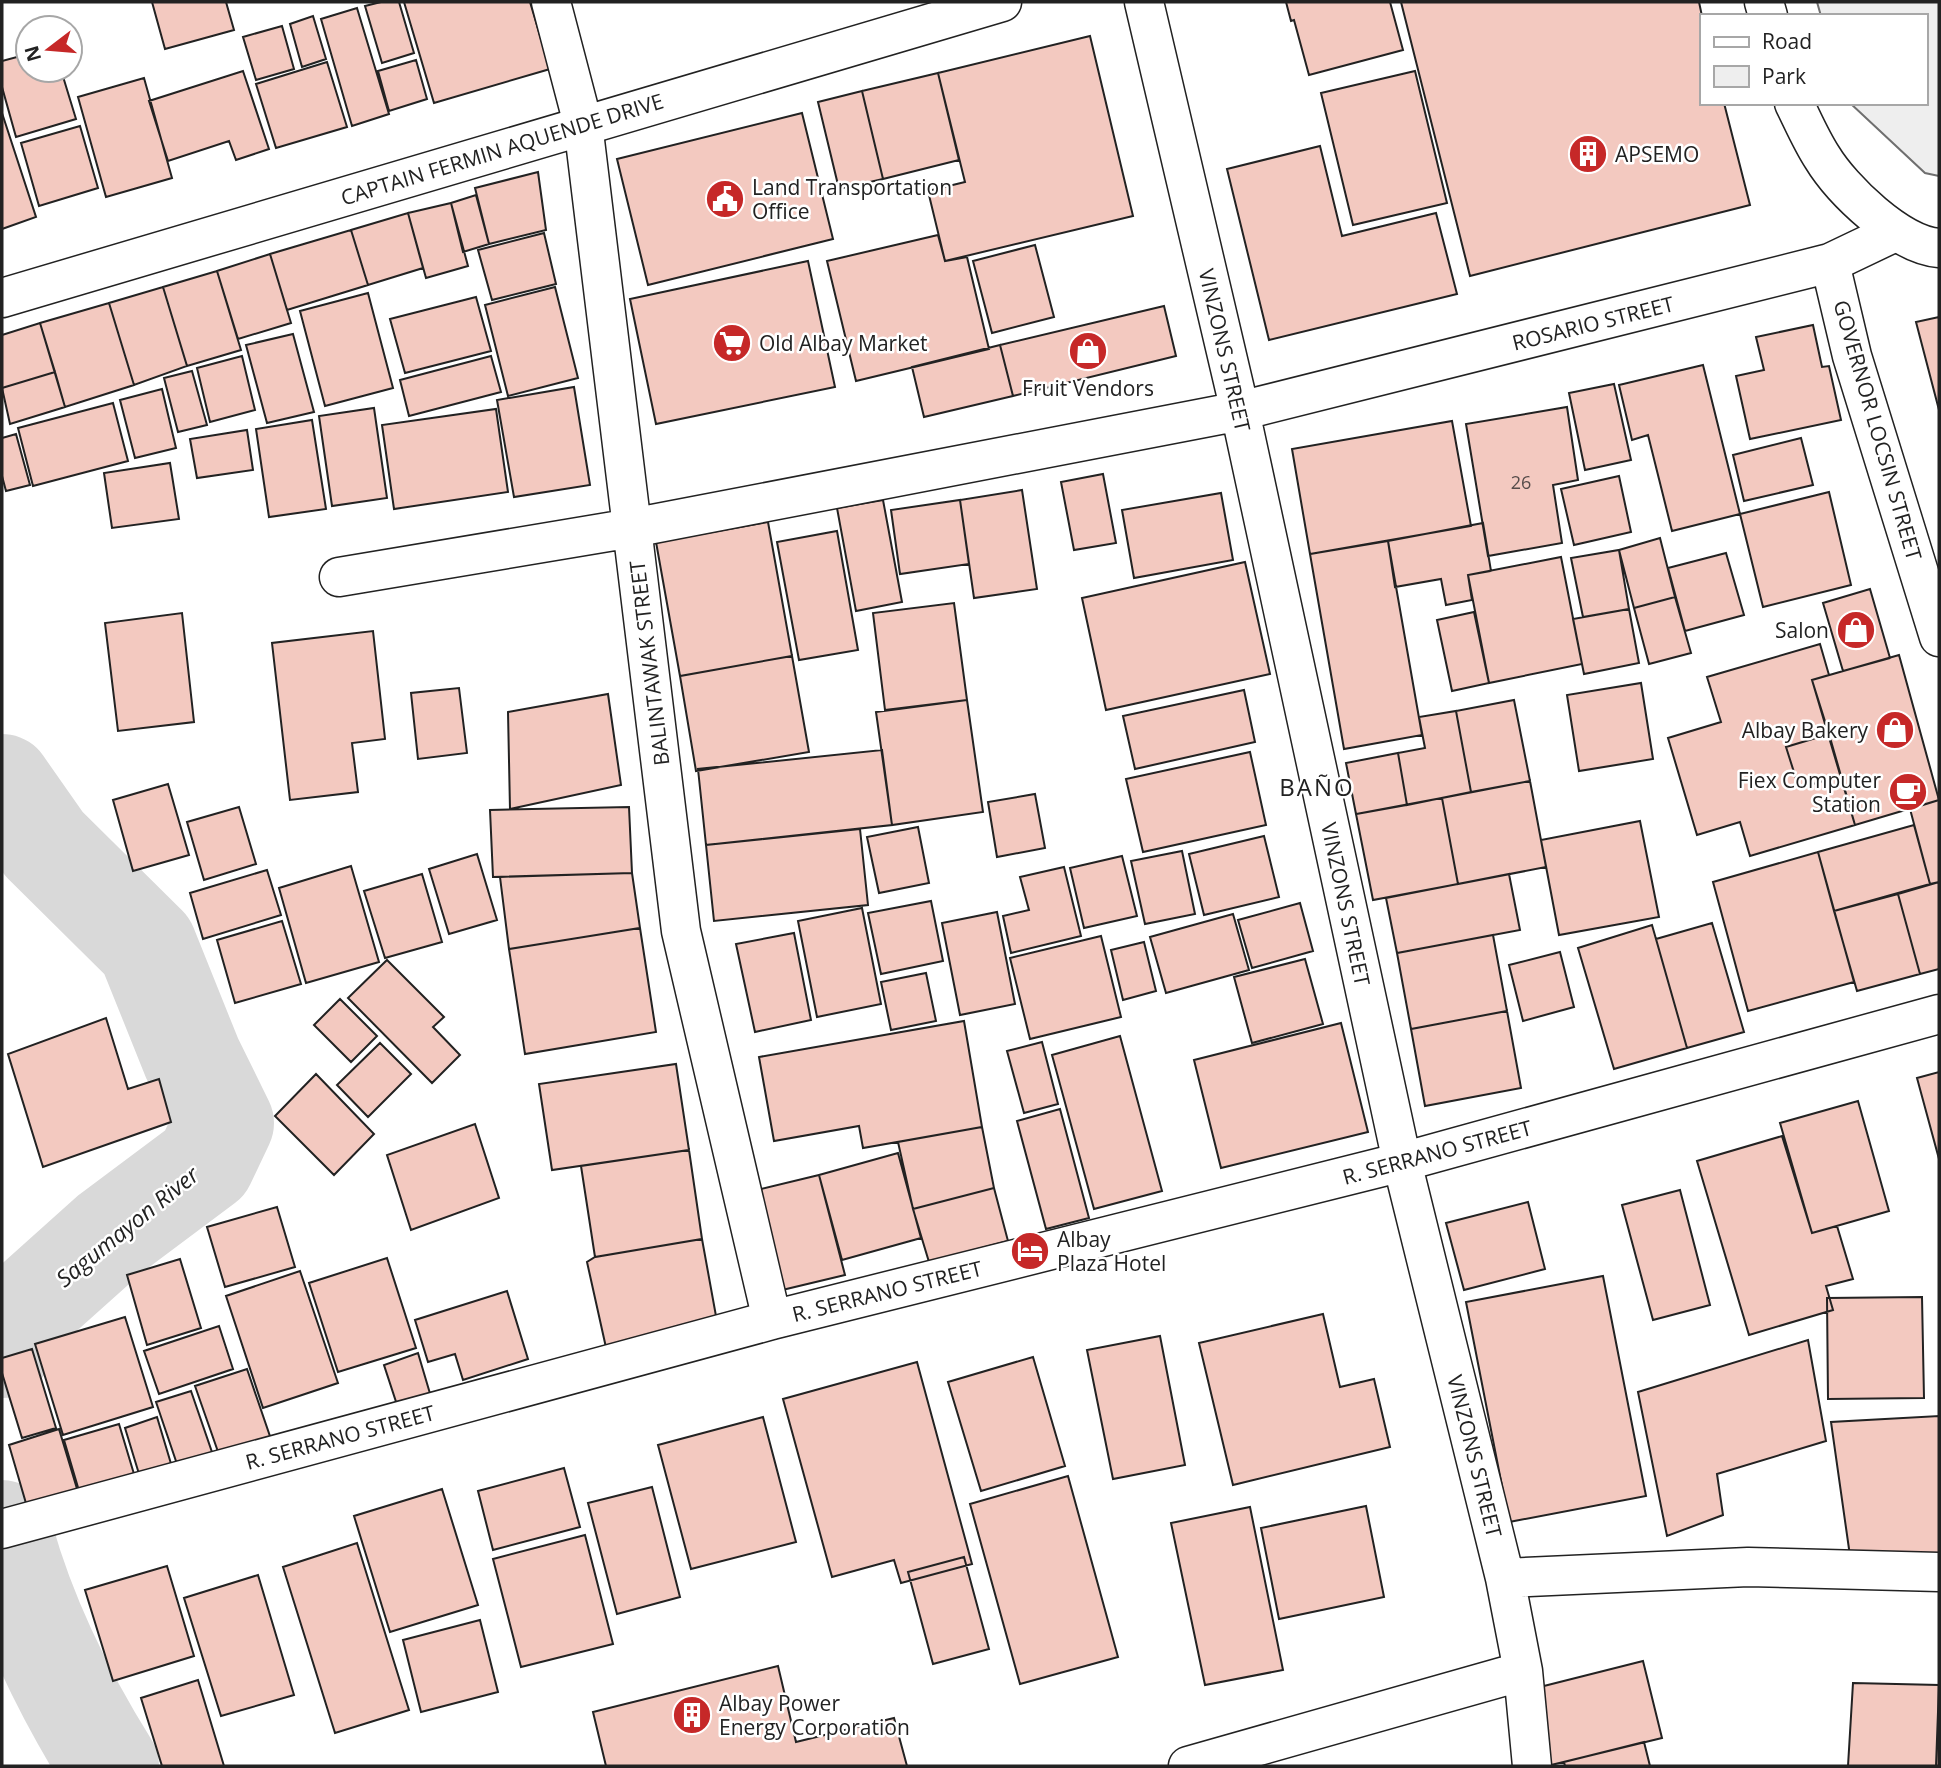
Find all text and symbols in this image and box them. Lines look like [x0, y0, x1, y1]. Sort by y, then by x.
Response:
north arrow [14, 14, 84, 84]
legend [1700, 14, 1927, 105]
text: Road [1762, 27, 1812, 55]
text: N [18, 43, 47, 65]
text: Park [1762, 62, 1806, 90]
street label: CAPTAIN FERMIN AQUENDE DRIVE [337, 87, 667, 211]
building icon: APSEMO [1567, 133, 1609, 175]
place label: APSEMO [1615, 140, 1699, 168]
place label: Land Transportation Office [752, 173, 952, 225]
public building icon: Land Transportation Office [704, 178, 746, 220]
street label: VINZONS STREET [1193, 266, 1257, 435]
street label: ROSARIO STREET [1509, 289, 1677, 357]
street label: GOVERNOR LOCSIN STREET [1827, 297, 1929, 564]
supermarket icon: Old Albay Market [711, 322, 753, 364]
place label: Old Albay Market [759, 329, 927, 357]
shop icon: Fruit Vendors [1067, 330, 1109, 372]
place label: Fruit Vendors [1022, 374, 1154, 402]
house number: 26 [1511, 470, 1531, 494]
street label: BALINTAWAK STREET [622, 559, 675, 767]
shop icon: Salon [1835, 609, 1877, 651]
place label: Salon [1775, 616, 1829, 644]
shop icon: Albay Bakery [1874, 709, 1916, 751]
place label: Albay Bakery [1742, 716, 1868, 744]
place label: Fiex Computer Station [1738, 766, 1881, 818]
district label: BAÑO [1279, 770, 1355, 803]
cafe icon: Fiex Computer Station [1887, 771, 1929, 813]
street label: VINZONS STREET [1315, 820, 1377, 989]
street label: R. SERRANO STREET [1339, 1113, 1535, 1191]
water label: Sagumayon River [49, 1158, 206, 1294]
place label: Albay Plaza Hotel [1057, 1225, 1166, 1277]
hotel icon: Albay Plaza Hotel [1009, 1230, 1051, 1272]
street label: R. SERRANO STREET [789, 1254, 985, 1328]
street label: VINZONS STREET [1441, 1372, 1509, 1540]
street label: R. SERRANO STREET [242, 1398, 438, 1476]
place label: Albay Power Energy Corporation [719, 1689, 910, 1741]
building icon: Albay Power Energy Corporation [671, 1694, 713, 1736]

